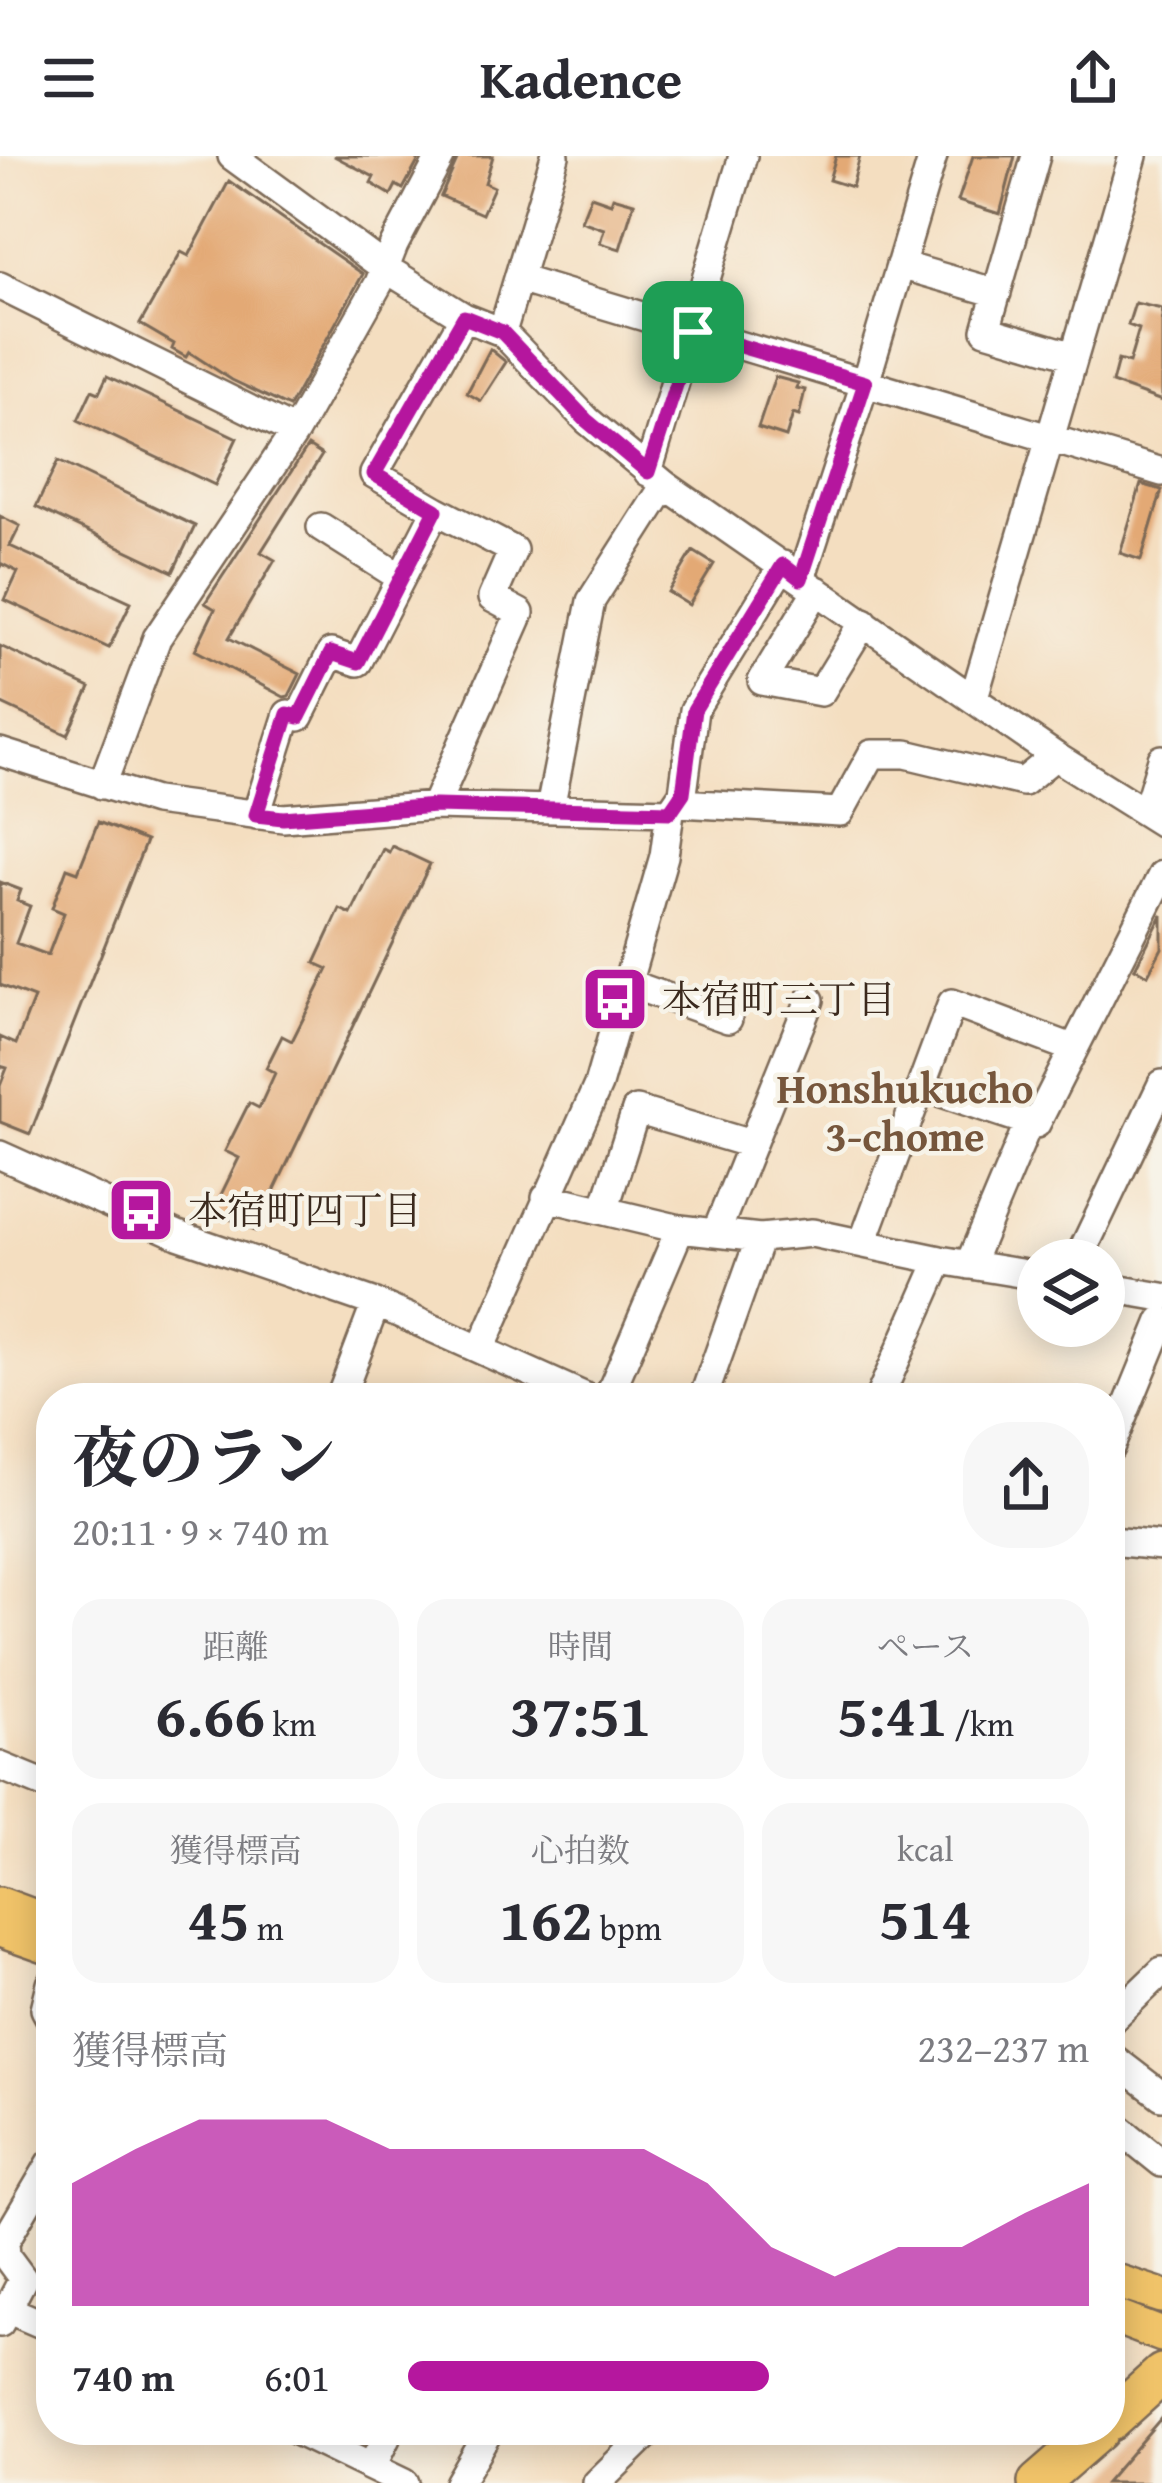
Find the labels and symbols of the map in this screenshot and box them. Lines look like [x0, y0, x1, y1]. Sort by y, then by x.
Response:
pin [642, 281, 744, 383]
bus stop icon: 本宿町三丁目 [580, 964, 650, 1034]
place label: 本宿町三丁目 [662, 970, 896, 1027]
district label: Honshukucho 3-chome [776, 1057, 1034, 1166]
bus stop icon: 本宿町四丁目 [106, 1175, 176, 1245]
place label: 本宿町四丁目 [188, 1181, 422, 1238]

